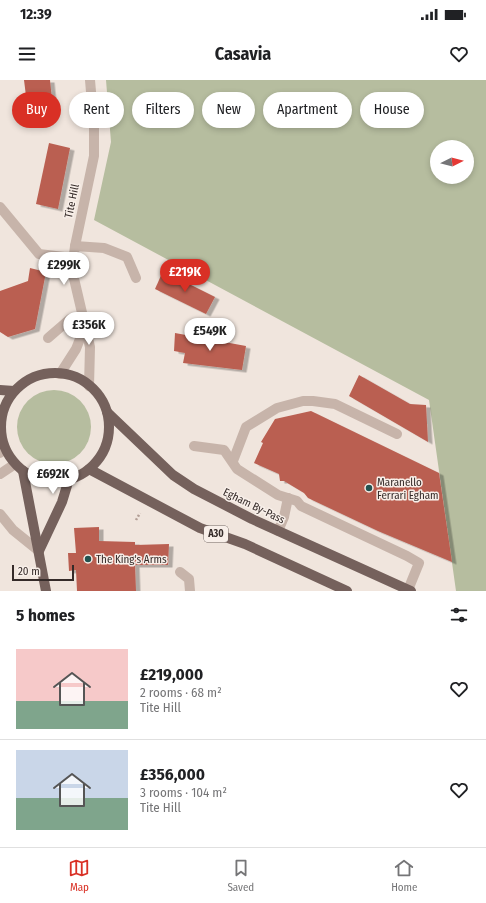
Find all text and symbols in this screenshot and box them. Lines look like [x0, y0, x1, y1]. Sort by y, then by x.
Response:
text: 12:39 [20, 5, 52, 23]
icon: menu [16, 43, 38, 65]
text: Casavia [215, 43, 271, 65]
icon: heart [448, 43, 470, 65]
chip: Buy [12, 92, 61, 128]
chip: Rent [69, 92, 124, 128]
chip: Filters [132, 92, 194, 128]
chip: New [202, 92, 255, 128]
chip: Apartment [263, 92, 352, 128]
chip: House [360, 92, 424, 128]
north arrow [430, 140, 474, 184]
map controls [430, 140, 474, 184]
street label: Tite Hill [62, 183, 82, 219]
pin: £299K [36, 252, 92, 286]
text: £299K [47, 257, 81, 272]
pin: £219K [157, 259, 213, 293]
text: £219K [169, 264, 201, 279]
pin: £356K [61, 312, 117, 346]
text: £356K [72, 317, 106, 332]
pin: £549K [182, 318, 238, 352]
text: £549K [193, 323, 227, 338]
pin: £692K [25, 461, 81, 495]
text: £692K [37, 466, 69, 481]
place label: Maranello Ferrari Egham [377, 476, 439, 502]
marker: Maranello Ferrari Egham [364, 483, 374, 493]
street label: Egham By-Pass [221, 485, 287, 527]
road number: A30 [204, 526, 228, 542]
place label: The King's Arms [96, 553, 167, 566]
marker: The King's Arms [83, 554, 93, 564]
scale bar [12, 563, 74, 582]
text: 20 m [18, 565, 40, 578]
icon: filters [448, 604, 470, 626]
text: 5 homes [16, 605, 75, 626]
text: £219,000 [140, 664, 203, 685]
icon: home [48, 665, 96, 713]
icon: heart [448, 678, 470, 700]
text: 2 rooms · 68 m² [140, 685, 222, 700]
text: Tite Hill [140, 700, 181, 715]
text: £356,000 [140, 764, 205, 785]
icon: home [48, 766, 96, 814]
icon: heart [448, 779, 470, 801]
text: 3 rooms · 104 m² [140, 785, 227, 800]
text: Tite Hill [140, 800, 181, 815]
tab: Map [68, 857, 90, 894]
tab: Saved [227, 857, 254, 894]
tab: Home [391, 857, 418, 894]

